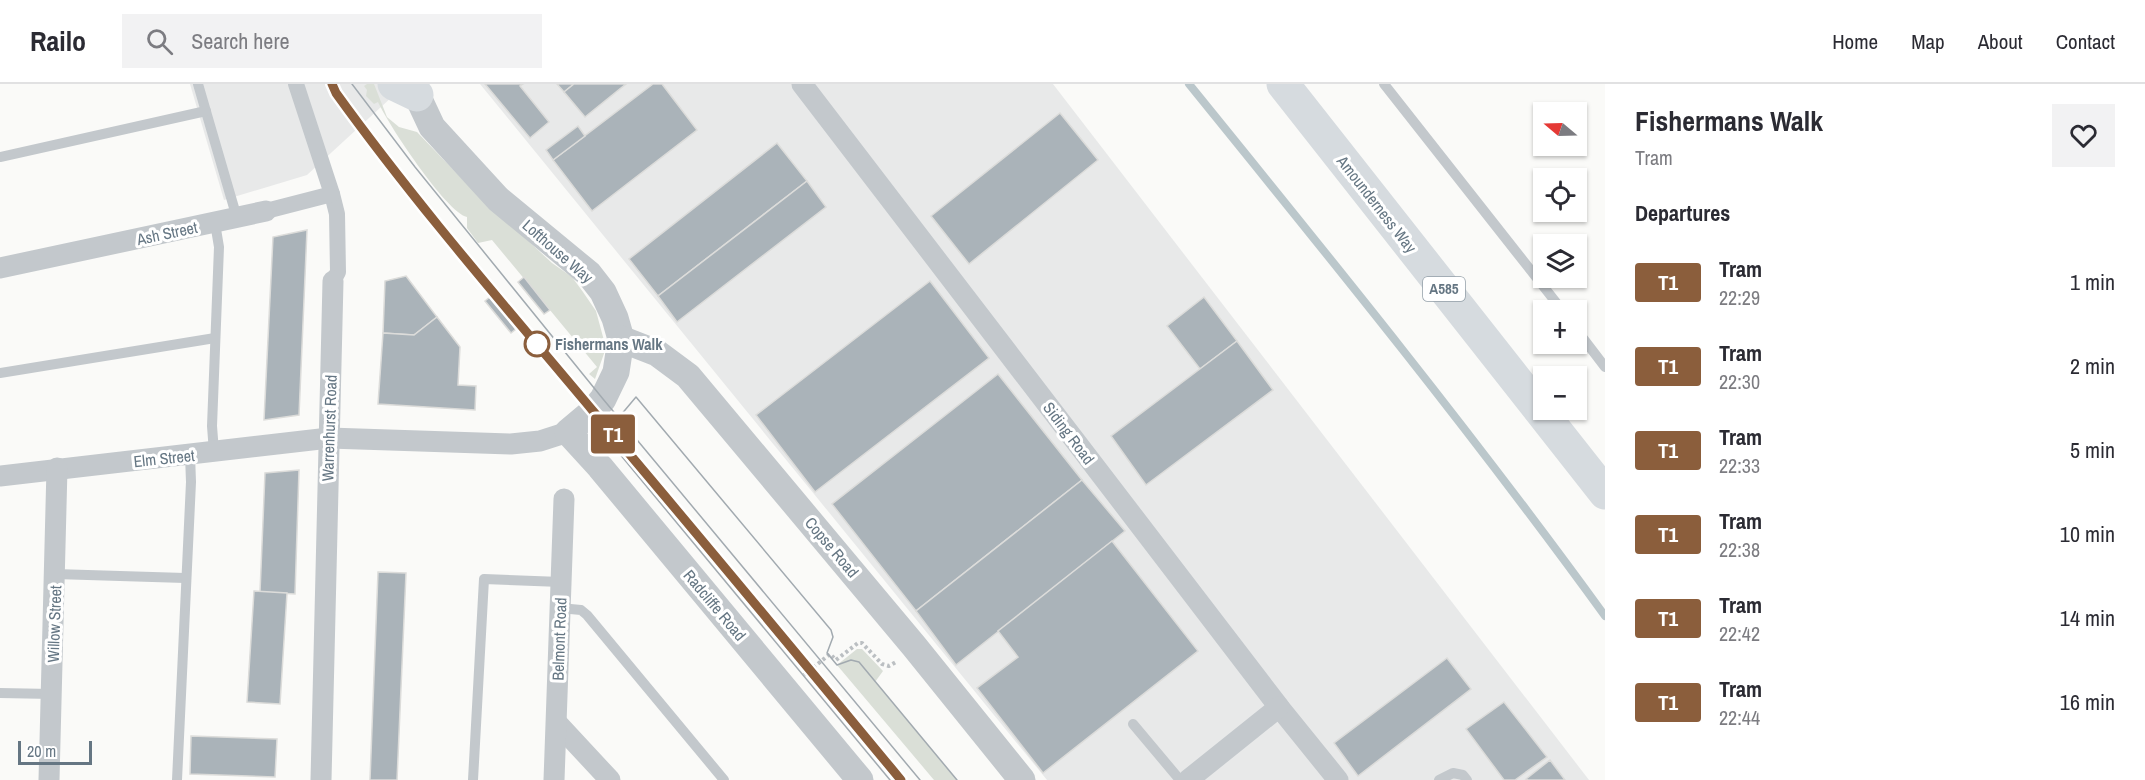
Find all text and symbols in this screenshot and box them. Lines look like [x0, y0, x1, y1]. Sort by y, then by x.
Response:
search box [122, 14, 542, 68]
text: Railo [30, 22, 86, 60]
icon: search [143, 25, 176, 58]
text: Search here [191, 26, 289, 56]
text: Home [1832, 27, 1878, 56]
text: Map [1911, 27, 1945, 56]
text: About [1978, 27, 2023, 56]
text: Contact [2056, 27, 2115, 56]
north arrow [1533, 102, 1587, 156]
map controls [1533, 102, 1587, 420]
text: Fishermans Walk [1635, 102, 1823, 140]
button: heart [2052, 104, 2115, 167]
text: Tram [1635, 144, 1673, 171]
street label: Amounderness Way [1331, 150, 1422, 257]
button: locate [1533, 168, 1587, 222]
text: Departures [1635, 198, 1730, 228]
street label: Lofthouse Way [518, 214, 598, 288]
street label: Ash Street [134, 216, 200, 250]
button: layers [1533, 234, 1587, 288]
text: Tram [1719, 254, 1762, 284]
text: 1 min [2070, 267, 2115, 297]
text: T1 [1658, 268, 1678, 297]
road number: A585 [1423, 277, 1465, 301]
text: 22:29 [1719, 284, 1760, 311]
button: + [1533, 300, 1587, 354]
marker: Fishermans Walk [524, 331, 550, 357]
place label: Fishermans Walk [555, 333, 663, 355]
text: Tram [1719, 338, 1762, 368]
text: 2 min [2070, 351, 2115, 381]
text: T1 [1658, 352, 1678, 381]
button: − [1533, 366, 1587, 420]
text: 22:30 [1719, 368, 1760, 395]
street label: Warrenhurst Road [316, 374, 342, 482]
street label: Siding Road [1038, 397, 1100, 469]
line badge: T1 [586, 414, 640, 454]
text: T1 [603, 420, 623, 449]
text: Tram [1719, 422, 1762, 452]
text: 5 min [2070, 435, 2115, 465]
text: T1 [1658, 436, 1678, 465]
street label: Elm Street [132, 444, 196, 472]
text: 22:33 [1719, 452, 1760, 479]
text: Tram [1719, 506, 1762, 536]
street label: Copse Road [800, 512, 864, 582]
text: 10 min [2060, 519, 2115, 549]
text: T1 [1658, 520, 1678, 549]
text: 22:38 [1719, 536, 1760, 563]
street label: Radcliffe Road [679, 565, 751, 645]
street label: Willow Street [42, 585, 66, 663]
text: Tram [1719, 590, 1762, 620]
street label: Belmont Road [547, 597, 571, 681]
text: 14 min [2060, 603, 2115, 633]
text: T1 [1658, 604, 1678, 633]
text: 22:42 [1719, 620, 1760, 647]
text: Tram [1719, 674, 1762, 704]
text: 16 min [2060, 687, 2115, 717]
text: T1 [1658, 688, 1678, 717]
text: 22:44 [1719, 704, 1760, 731]
scale bar [18, 738, 92, 766]
text: 20 m [27, 740, 56, 762]

